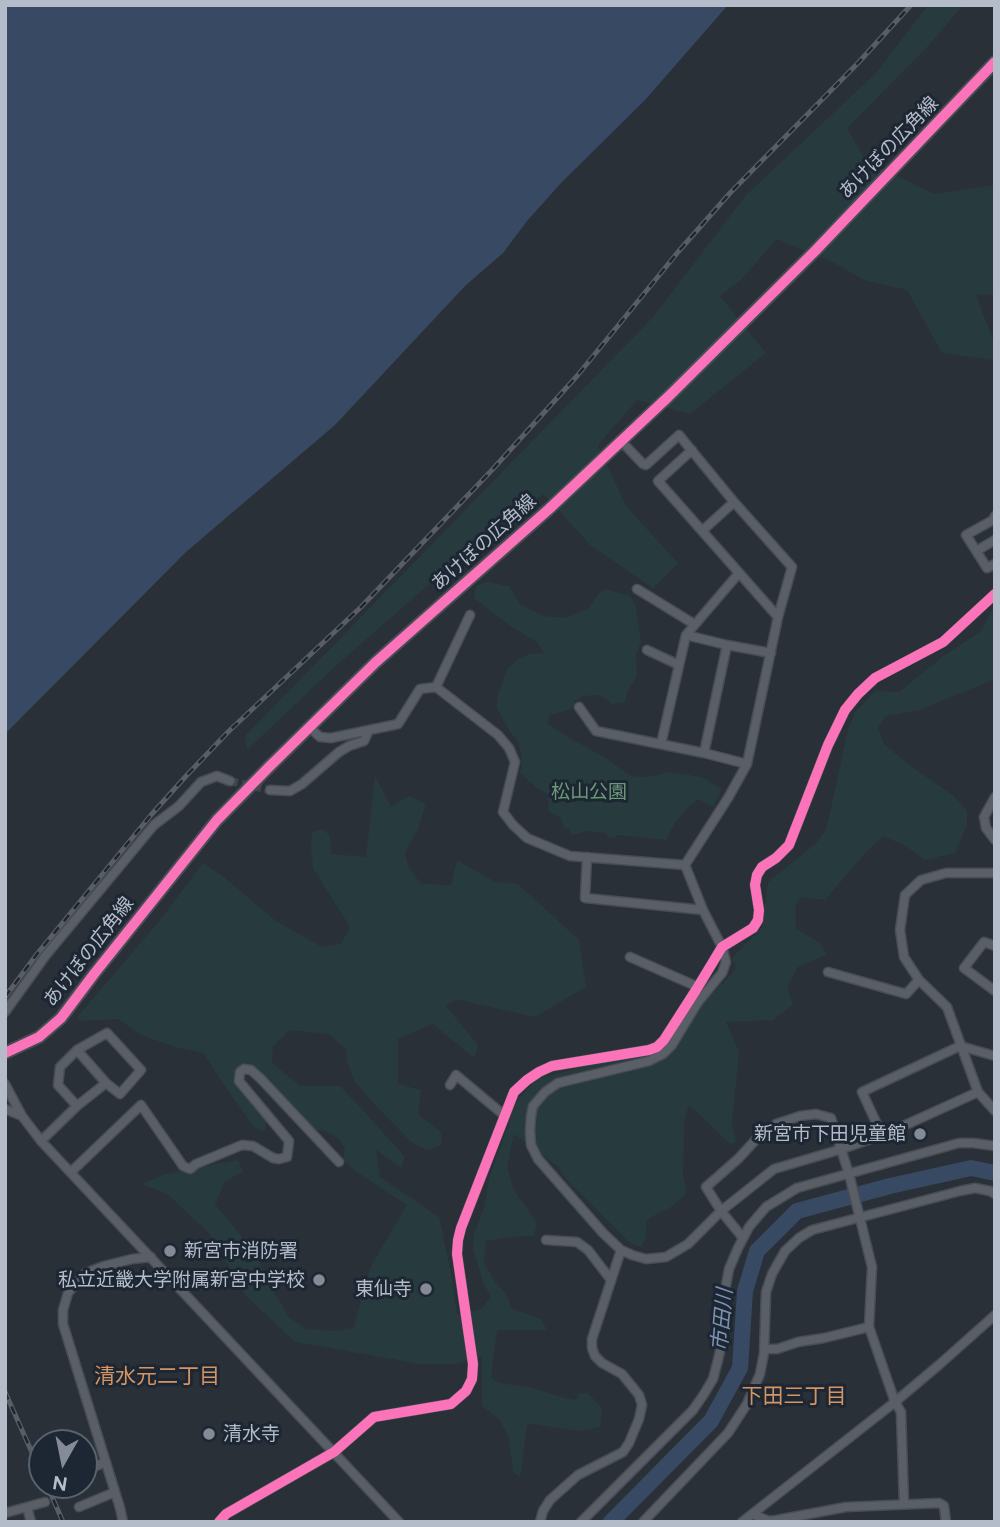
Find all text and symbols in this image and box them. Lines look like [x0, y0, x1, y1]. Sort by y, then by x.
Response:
street label: あけぼの広角線 [835, 92, 943, 204]
street label: あけぼの広角線 [427, 490, 541, 596]
park label: 松山公園 [551, 781, 627, 803]
street label: あけぼの広角線 [39, 893, 139, 1011]
place label: 新宮市下田児童館 [754, 1123, 906, 1145]
marker: 新宮市下田児童館 [912, 1126, 928, 1142]
place label: 新宮市消防署 [184, 1240, 298, 1262]
marker: 新宮市消防署 [162, 1243, 178, 1259]
place label: 私立近畿大学附属新宮中学校 [58, 1269, 305, 1291]
marker: 私立近畿大学附属新宮中学校 [311, 1272, 327, 1288]
place label: 東仙寺 [355, 1278, 412, 1300]
marker: 東仙寺 [418, 1281, 434, 1297]
water label: 市田川 [708, 1288, 738, 1352]
district label: 清水元二丁目 [94, 1364, 220, 1390]
district label: 下田三丁目 [742, 1384, 846, 1410]
place label: 清水寺 [223, 1423, 280, 1445]
marker: 清水寺 [201, 1426, 217, 1442]
north arrow [28, 1429, 98, 1499]
text: N [51, 1471, 69, 1496]

